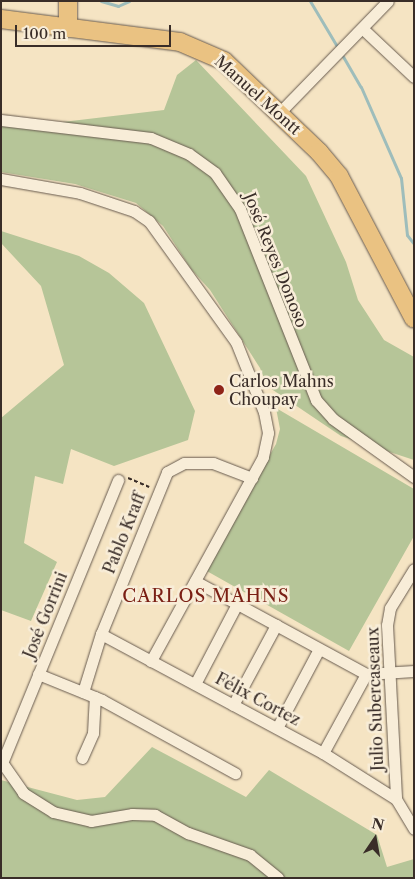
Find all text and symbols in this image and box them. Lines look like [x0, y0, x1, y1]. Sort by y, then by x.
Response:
scale bar [18, 15, 174, 47]
text: 100 m [23, 24, 66, 43]
street label: Manuel Montt [211, 51, 305, 139]
street label: José Reyes Donoso [240, 190, 312, 330]
place label: Carlos Mahns Choupay [229, 371, 334, 409]
marker: Carlos Mahns Choupay [213, 384, 225, 396]
street label: Pablo Kraff [99, 490, 149, 576]
street label: José Gorrini [19, 569, 71, 661]
district label: CARLOS MAHNS [121, 585, 291, 607]
street label: Julio Subercaseaux [363, 627, 387, 771]
street label: Félix Cortez [212, 669, 304, 729]
north arrow [350, 814, 400, 864]
text: N [370, 814, 386, 834]

